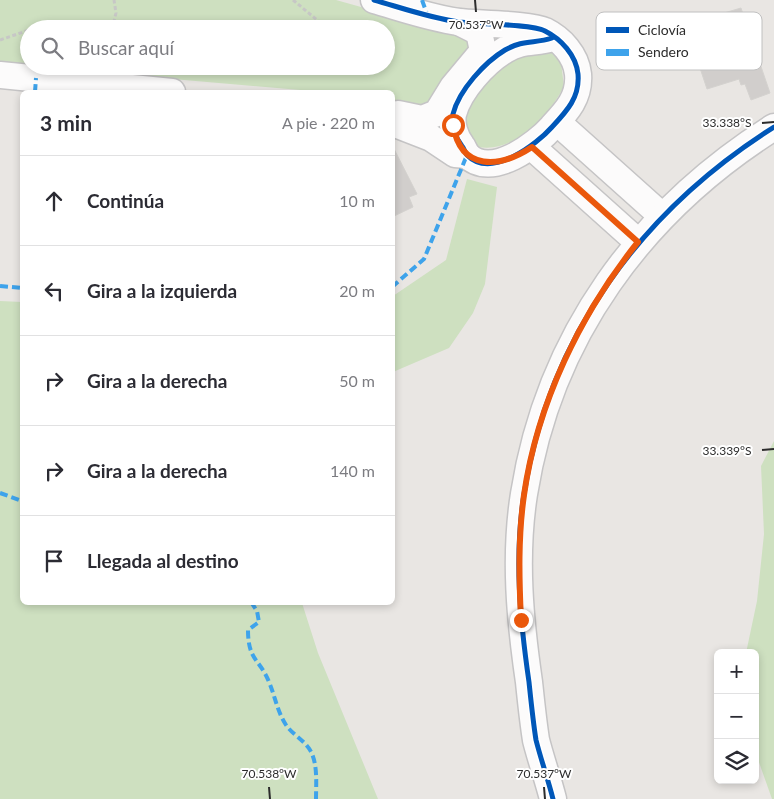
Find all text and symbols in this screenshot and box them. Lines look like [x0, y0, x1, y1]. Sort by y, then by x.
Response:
legend [596, 12, 762, 70]
text: 70.537°W [448, 17, 504, 32]
search box [20, 20, 395, 75]
text: Ciclovía [638, 21, 686, 38]
icon: search [38, 34, 66, 62]
text: Buscar aquí [78, 36, 174, 59]
text: Sendero [638, 43, 689, 60]
text: 3 min [40, 110, 92, 135]
text: A pie · 220 m [282, 113, 375, 132]
route start [442, 114, 465, 137]
text: 33.338°S [702, 115, 752, 130]
icon: ahead [40, 187, 68, 215]
text: Continúa [87, 189, 164, 212]
text: 10 m [339, 191, 375, 210]
icon: left [40, 277, 68, 305]
text: Gira a la izquierda [87, 279, 237, 302]
text: 20 m [339, 281, 375, 300]
icon: right [40, 367, 68, 395]
text: Gira a la derecha [87, 369, 227, 392]
text: 50 m [339, 371, 375, 390]
text: 33.339°S [702, 443, 752, 458]
icon: right [40, 457, 68, 485]
text: Gira a la derecha [87, 459, 227, 482]
text: 140 m [330, 461, 375, 480]
icon: arrive [40, 547, 68, 575]
text: Llegada al destino [87, 549, 239, 572]
route end [510, 609, 533, 632]
map controls [714, 649, 759, 784]
button: + [714, 649, 759, 694]
button: − [714, 694, 759, 739]
button: layers [714, 739, 759, 784]
text: 70.538°W [241, 766, 297, 781]
text: 70.537°W [516, 766, 572, 781]

